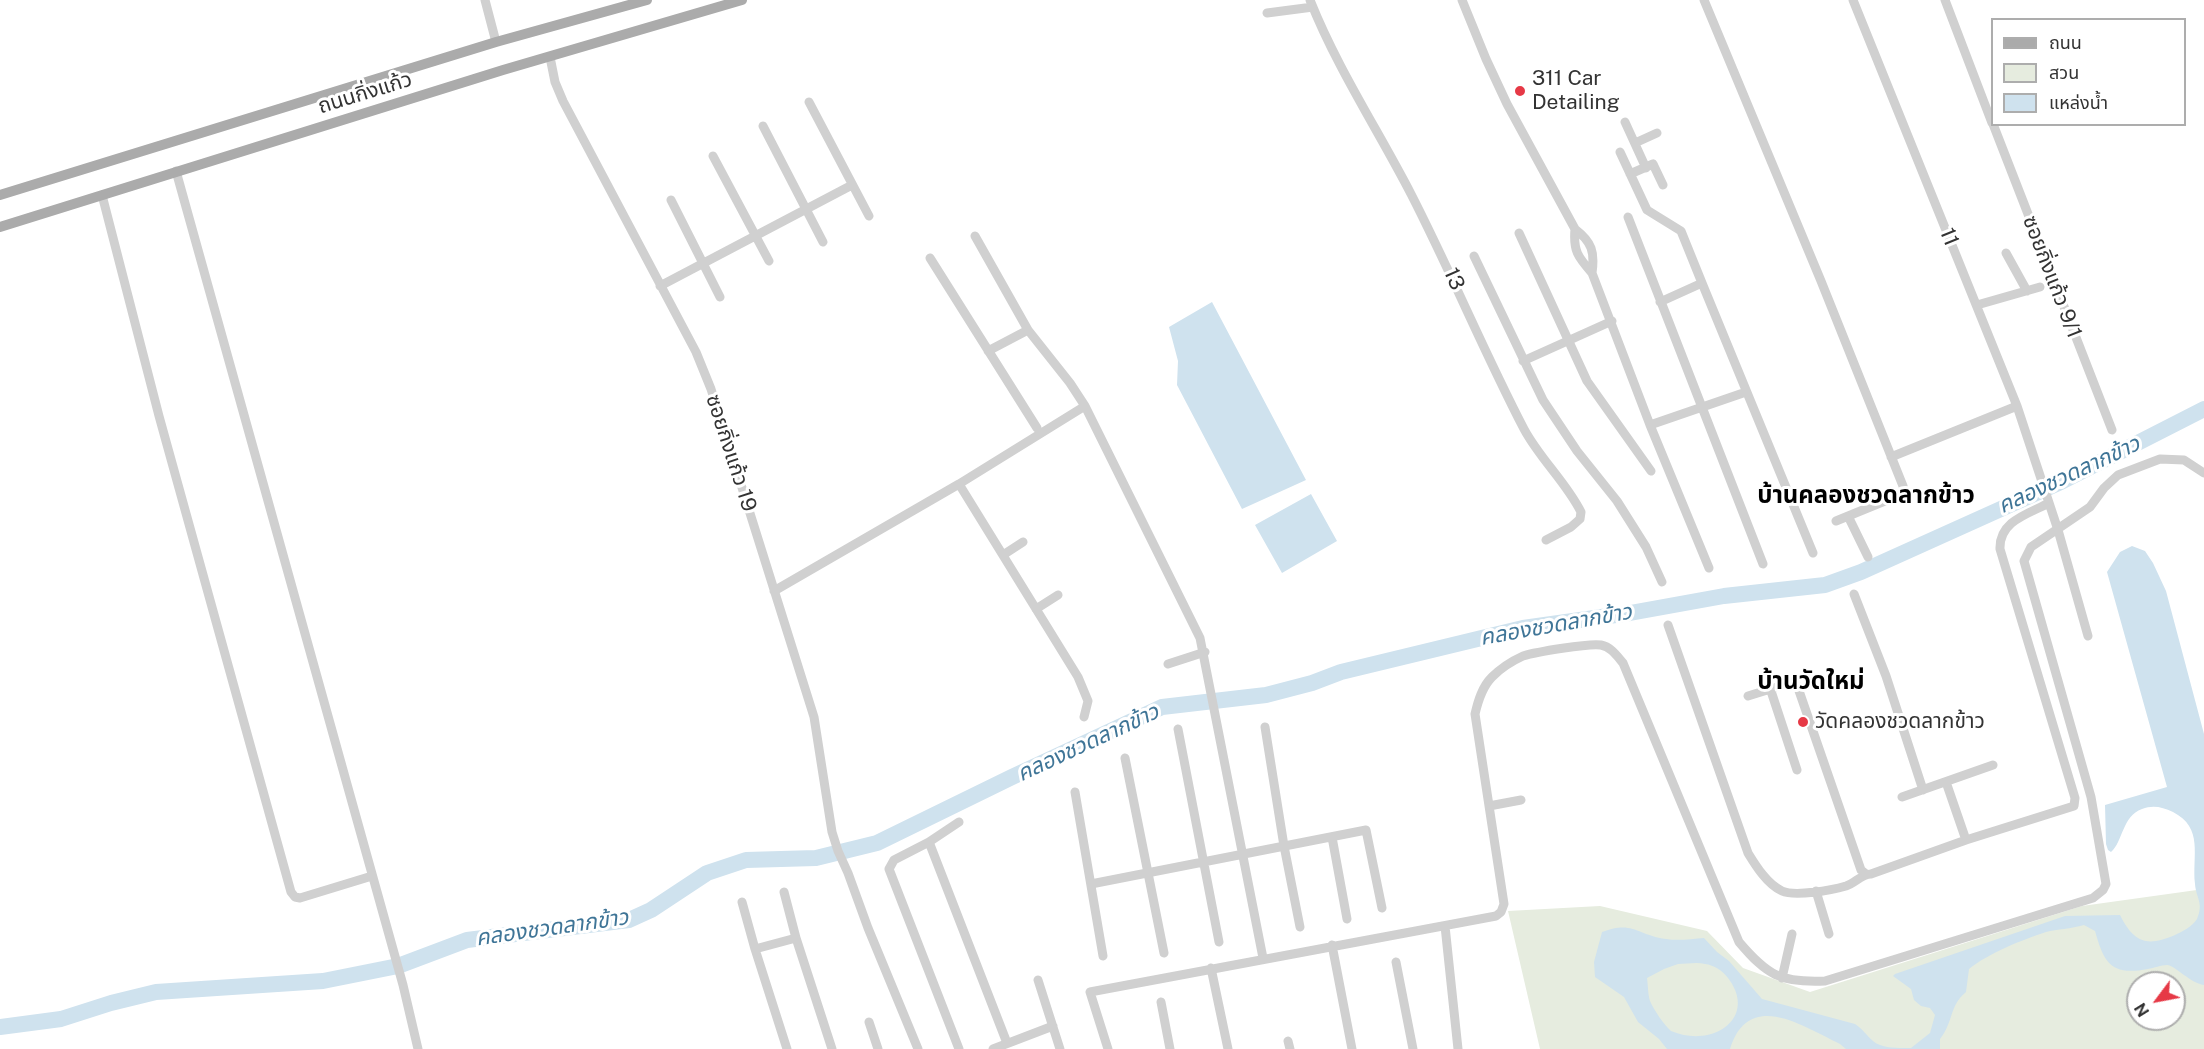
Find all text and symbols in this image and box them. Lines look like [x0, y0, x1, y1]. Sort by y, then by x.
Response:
legend [1991, 18, 2186, 126]
text: ถนน [2049, 32, 2082, 53]
text: สวน [2049, 62, 2079, 83]
place label: 311 Car Detailing [1532, 66, 1620, 116]
street label: ถนนกิ่งแก้ว [315, 67, 415, 119]
marker: 311 Car Detailing [1513, 84, 1527, 98]
text: แหล่งน้ำ [2049, 92, 2108, 113]
street label: ซอยกิ่งแก้ว 9/1 [2017, 212, 2087, 342]
street label: 11 [1934, 224, 1964, 250]
street label: 13 [1438, 264, 1470, 294]
street label: ซอยกิ่งแก้ว 19 [700, 391, 762, 515]
water label: คลองชวดลากข้าว [1994, 431, 2144, 519]
district label: บ้านคลองชวดลากข้าว [1757, 482, 1975, 510]
water label: คลองชวดลากข้าว [1478, 599, 1634, 651]
district label: บ้านวัดใหม่ [1757, 668, 1865, 696]
water label: คลองชวดลากข้าว [1013, 699, 1163, 787]
place label: วัดคลองชวดลากข้าว [1815, 709, 1985, 735]
marker: วัดคลองชวดลากข้าว [1796, 715, 1810, 729]
water label: คลองชวดลากข้าว [474, 904, 630, 952]
north arrow [2126, 971, 2186, 1031]
text: N [2131, 999, 2153, 1020]

